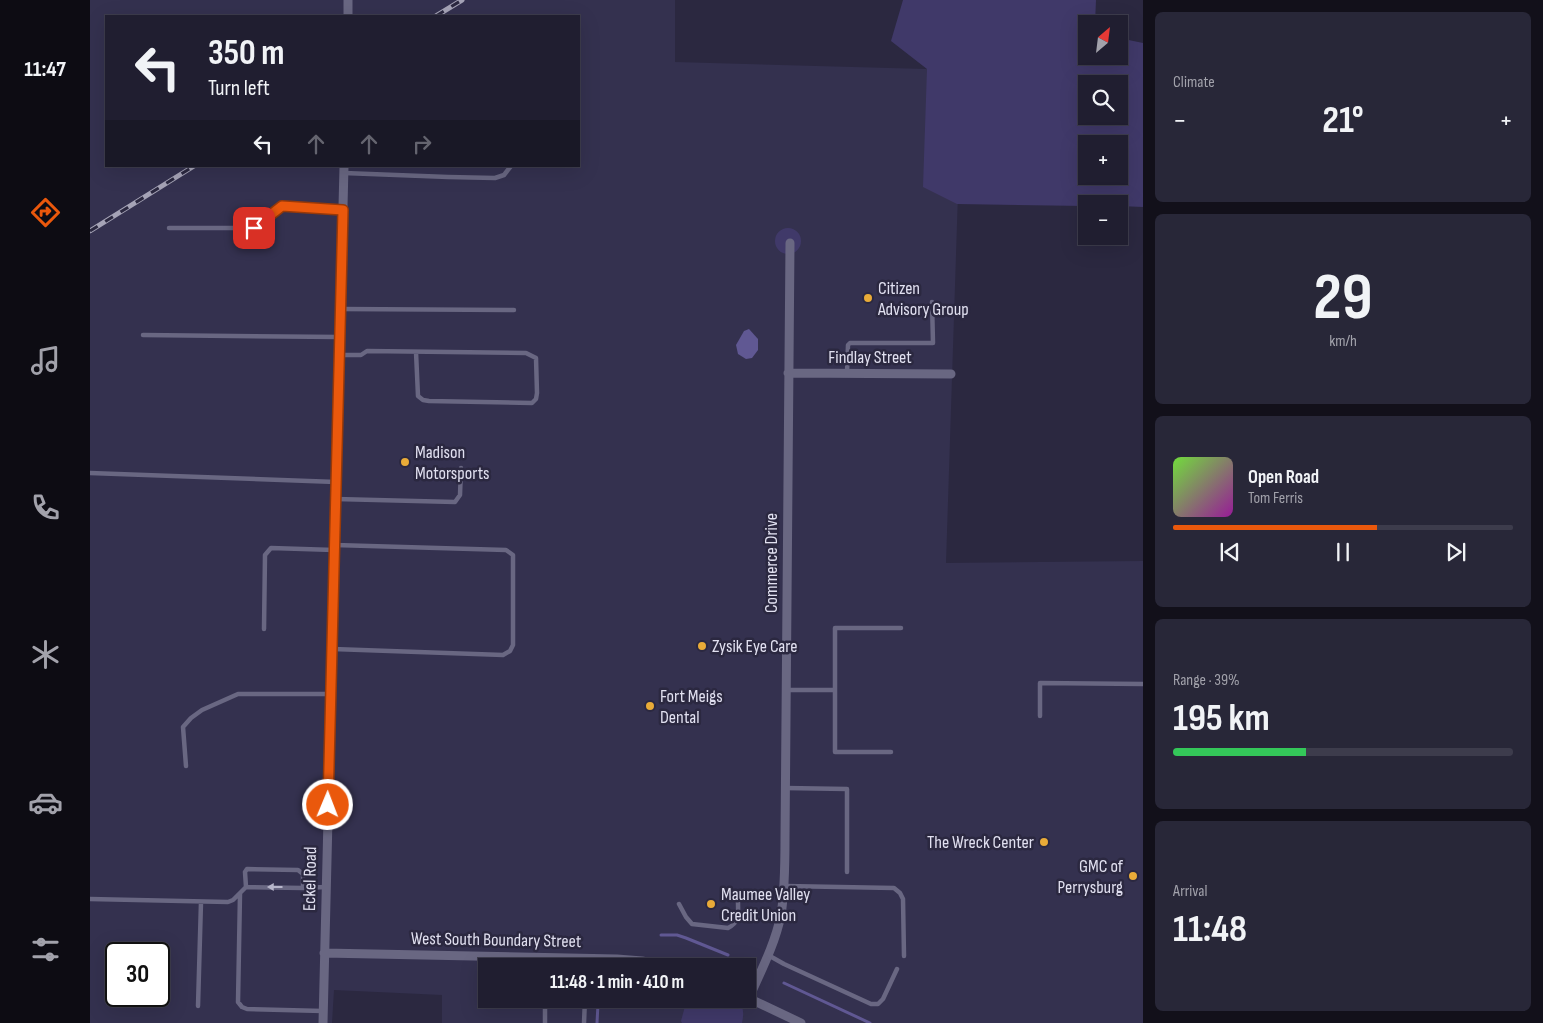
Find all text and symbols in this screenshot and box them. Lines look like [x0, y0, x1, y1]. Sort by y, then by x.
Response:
north arrow [1078, 15, 1128, 65]
map controls [1078, 15, 1128, 245]
text: 350 m [208, 32, 284, 75]
icon: left [125, 35, 190, 100]
text: 11:47 [24, 56, 66, 83]
text: Climate [1173, 73, 1215, 92]
text: Turn left [208, 75, 270, 102]
button: search [1078, 75, 1128, 125]
text: 21° [1322, 98, 1364, 143]
text: − [1173, 104, 1187, 137]
text: + [1499, 104, 1513, 137]
icon: left [249, 130, 277, 158]
icon: ahead [302, 130, 330, 158]
icon: ahead [355, 130, 383, 158]
icon: right [408, 130, 436, 158]
button: + [1078, 135, 1128, 185]
icon: directions [28, 195, 63, 230]
button: − [1078, 195, 1128, 245]
pin [233, 207, 275, 249]
icon: arrive [240, 214, 268, 242]
text: 29 [1313, 260, 1373, 338]
place label: Citizen Advisory Group [877, 278, 969, 320]
marker: Citizen Advisory Group [862, 292, 874, 304]
text: km/h [1329, 332, 1357, 351]
icon: music [28, 343, 63, 378]
street label: Findlay Street [828, 347, 912, 368]
place label: Madison Motorsports [415, 442, 489, 484]
marker: Madison Motorsports [399, 456, 411, 468]
text: Open Road [1248, 466, 1319, 489]
text: Tom Ferris [1248, 489, 1303, 508]
icon: phone [28, 490, 63, 525]
street label: Commerce Drive [761, 513, 782, 613]
icon: previous [1216, 538, 1244, 566]
icon: pause [1329, 538, 1357, 566]
icon: next [1442, 538, 1470, 566]
place label: Zysik Eye Care [712, 636, 797, 657]
icon: climate [28, 637, 63, 672]
marker: Zysik Eye Care [696, 640, 708, 652]
text: Range · 39% [1173, 671, 1240, 690]
place label: Fort Meigs Dental [660, 686, 723, 728]
text: 195 km [1173, 696, 1270, 741]
marker: Fort Meigs Dental [644, 700, 656, 712]
position arrow [301, 778, 353, 830]
icon: car [28, 785, 63, 820]
place label: The Wreck Center [927, 832, 1034, 853]
marker: The Wreck Center [1038, 836, 1050, 848]
street label: Eckel Road [299, 847, 321, 911]
place label: GMC of Perrysburg [1057, 856, 1124, 898]
marker: GMC of Perrysburg [1127, 870, 1139, 882]
text: Arrival [1173, 882, 1207, 901]
one-way arrow [266, 883, 282, 891]
place label: Maumee Valley Credit Union [721, 884, 810, 926]
marker: Maumee Valley Credit Union [705, 898, 717, 910]
text: 11:48 [1173, 907, 1247, 952]
street label: West South Boundary Street [411, 928, 582, 952]
icon: filters [28, 932, 63, 967]
speed limit sign: 30 [105, 942, 170, 1007]
text: 11:48 · 1 min · 410 m [550, 971, 684, 994]

